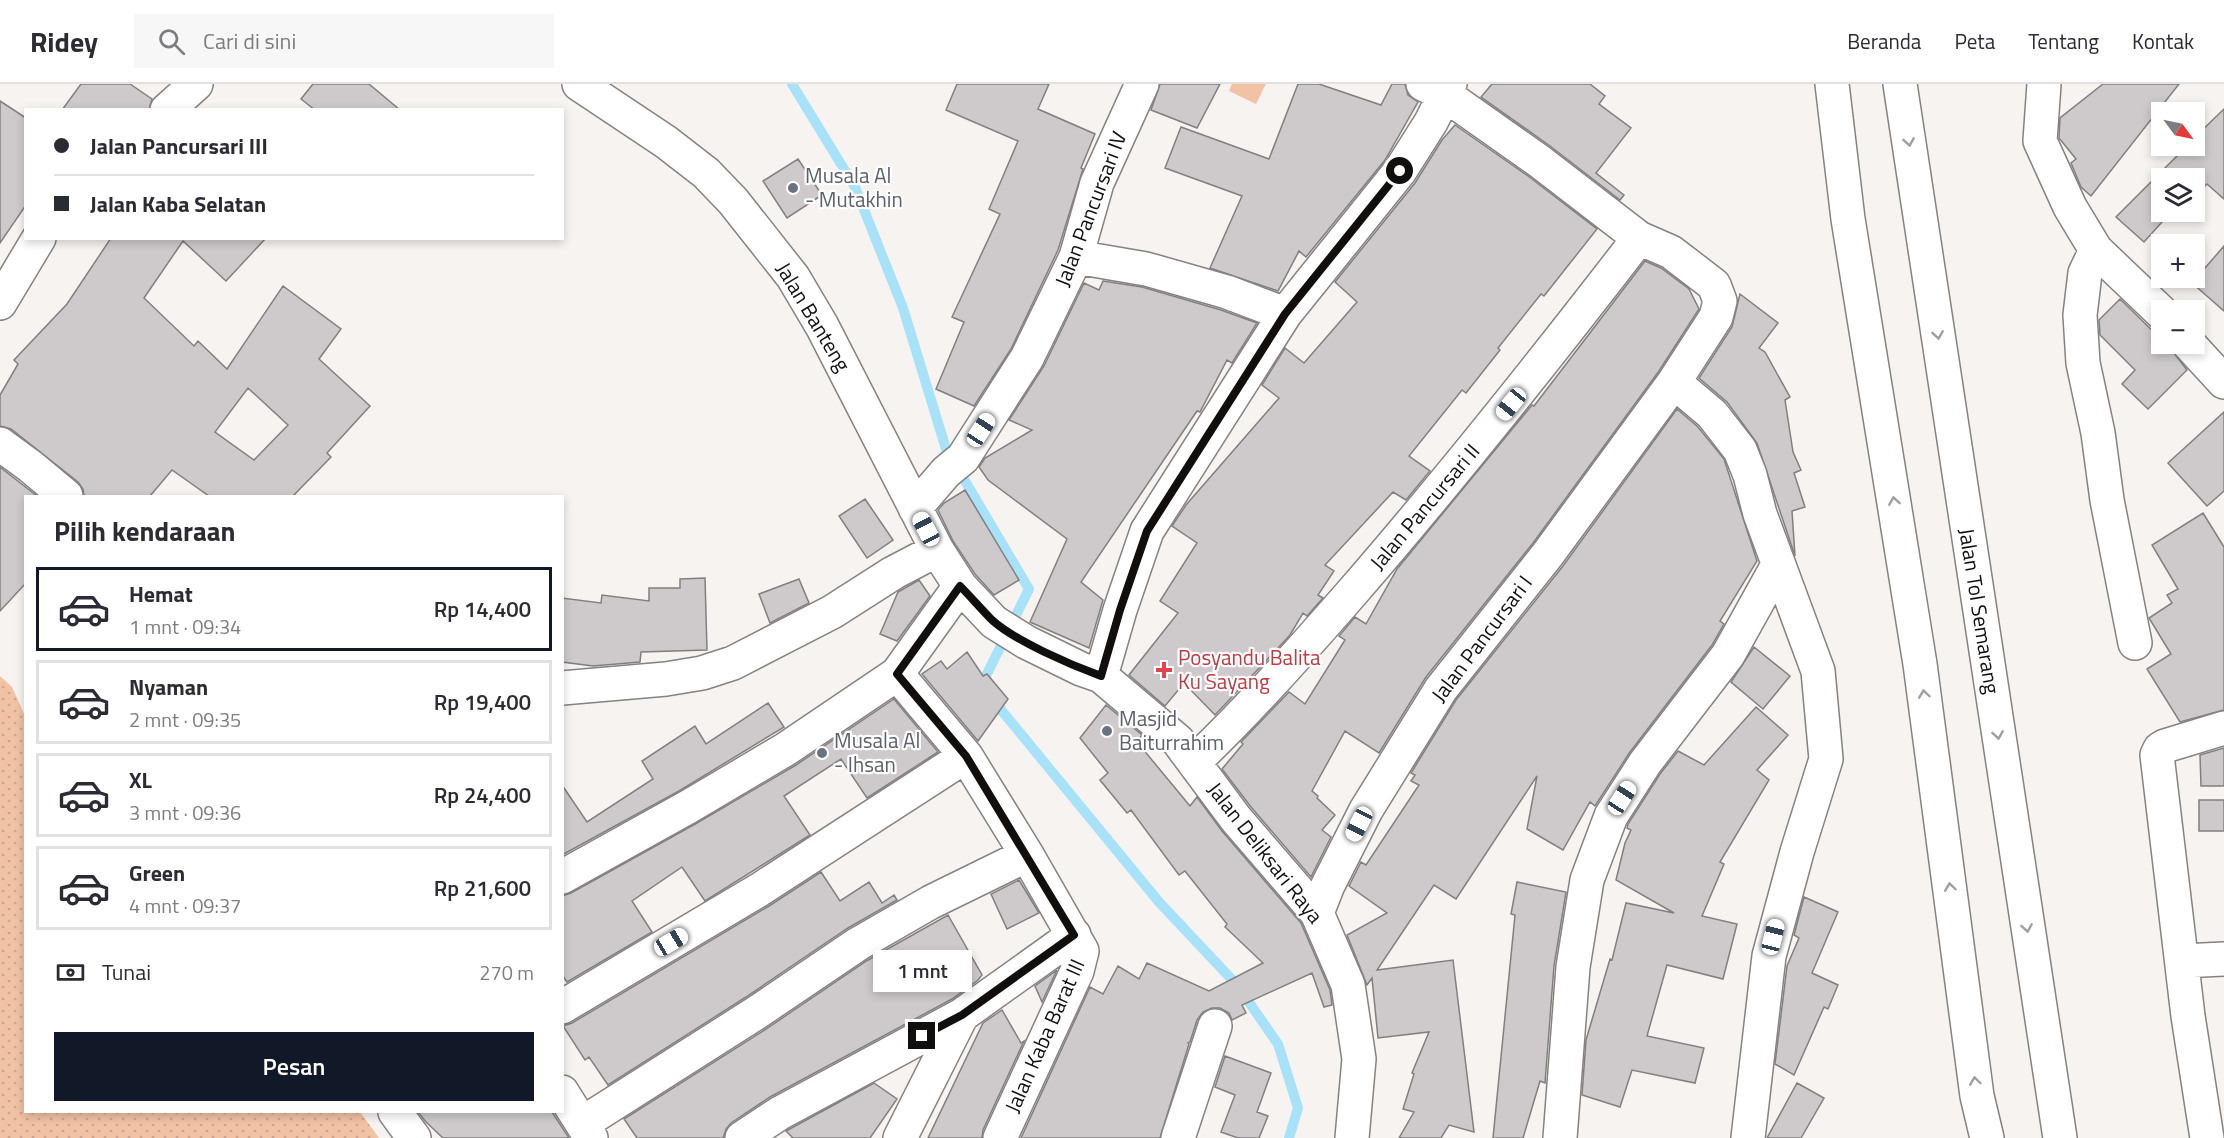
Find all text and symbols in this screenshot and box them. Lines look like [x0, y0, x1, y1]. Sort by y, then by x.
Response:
search box [134, 14, 554, 68]
text: Ridey [30, 20, 98, 63]
text: Cari di sini [203, 24, 296, 58]
icon: search [155, 25, 188, 58]
text: Beranda [1847, 25, 1921, 57]
text: Peta [1954, 25, 1995, 57]
text: Tentang [2028, 25, 2099, 57]
text: Kontak [2132, 25, 2194, 57]
north arrow [2151, 102, 2205, 156]
map controls [2151, 102, 2205, 354]
street label: Jalan Pancursari IV [1046, 126, 1134, 291]
text: Jalan Pancursari III [90, 129, 268, 163]
one-way arrow [1902, 137, 1914, 146]
route start [1386, 157, 1413, 184]
place label: Musala Al - Mutakhin [805, 159, 903, 215]
button: layers [2151, 168, 2205, 222]
marker: Musala Al - Mutakhin [786, 181, 800, 195]
text: Jalan Kaba Selatan [90, 187, 266, 221]
button: + [2151, 234, 2205, 288]
street label: Jalan Banteng [769, 256, 859, 377]
button: − [2151, 300, 2205, 354]
one-way arrow [1931, 330, 1943, 339]
car [1493, 384, 1529, 424]
car [964, 410, 998, 450]
street label: Jalan Pancursari II [1362, 436, 1487, 577]
one-way arrow [1888, 497, 1900, 506]
car [910, 509, 942, 549]
text: Pilih kendaraan [54, 510, 236, 551]
street label: Jalan Tol Semarang [1951, 526, 2009, 696]
street label: Jalan Pancursari I [1423, 568, 1540, 709]
text: Hemat [129, 577, 193, 611]
icon: car [57, 582, 111, 636]
text: Rp 14,400 [434, 592, 531, 626]
text: 1 mnt · 09:34 [129, 611, 241, 642]
place label: Posyandu Balita Ku Sayang [1178, 641, 1321, 697]
marker: Posyandu Balita Ku Sayang [1155, 661, 1173, 679]
text: Nyaman [129, 670, 208, 704]
icon: car [57, 675, 111, 729]
text: Rp 19,400 [434, 685, 531, 719]
one-way arrow [1919, 689, 1931, 699]
place label: Masjid Baiturrahim [1119, 702, 1224, 758]
text: 2 mnt · 09:35 [129, 704, 241, 735]
place label: Musala Al - Ihsan [834, 724, 920, 780]
marker: Masjid Baiturrahim [1100, 724, 1114, 738]
one-way arrow [1991, 730, 2004, 740]
marker: Musala Al - Ihsan [815, 746, 829, 760]
text: XL [129, 763, 152, 797]
icon: car [57, 768, 111, 822]
street label: Jalan Deliksari Raya [1200, 775, 1332, 930]
text: Rp 24,400 [434, 778, 531, 812]
car [1605, 778, 1639, 818]
text: 3 mnt · 09:36 [129, 797, 241, 828]
car [1343, 804, 1375, 844]
text: Green [129, 856, 185, 890]
icon: car [57, 861, 111, 915]
text: Rp 21,600 [434, 871, 531, 905]
one-way arrow [1944, 883, 1956, 892]
text: 4 mnt · 09:37 [129, 890, 241, 921]
car [1760, 917, 1786, 957]
one-way arrow [2021, 923, 2033, 933]
car [651, 925, 691, 959]
callout: 1 mnt [872, 949, 972, 991]
street label: Jalan Kaba Barat III [996, 954, 1092, 1118]
text: Tunai [102, 955, 151, 989]
text: 1 mnt [897, 955, 948, 986]
icon: cash [54, 956, 87, 989]
text: 270 m [479, 957, 534, 988]
route end [908, 1022, 935, 1049]
button: Pesan [54, 1032, 534, 1101]
one-way arrow [1970, 1076, 1982, 1085]

